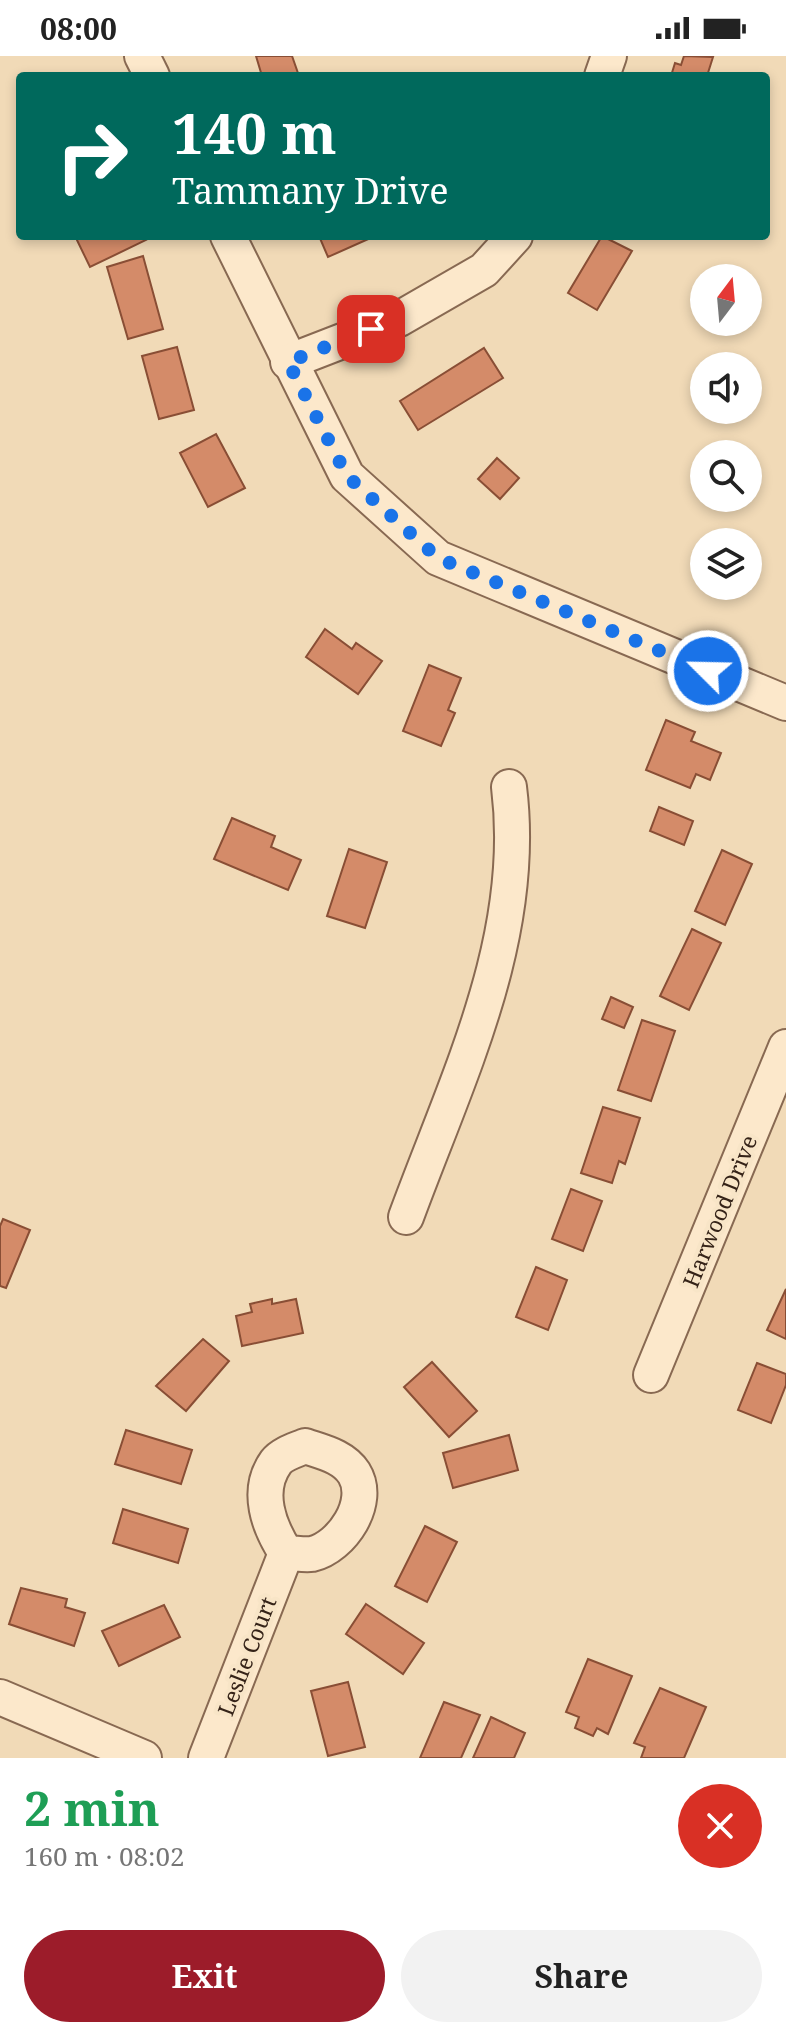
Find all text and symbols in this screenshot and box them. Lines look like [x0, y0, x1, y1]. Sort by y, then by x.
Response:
text: 08:00 [40, 8, 117, 49]
text: 140 m [172, 94, 337, 170]
icon: right [40, 104, 144, 208]
text: Tammany Drive [172, 166, 449, 215]
north arrow [690, 264, 762, 336]
map controls [690, 264, 762, 600]
pin [337, 295, 405, 363]
icon: arrive [349, 307, 393, 351]
button: sound [690, 352, 762, 424]
button: search [690, 440, 762, 512]
button: layers [690, 528, 762, 600]
position arrow [666, 629, 750, 713]
street label: Harwood Drive [675, 1130, 763, 1292]
street label: Leslie Court [210, 1592, 282, 1720]
text: 2 min [24, 1775, 160, 1840]
button: close [678, 1784, 762, 1868]
text: 160 m · 08:02 [24, 1838, 185, 1874]
button: Exit [24, 1930, 385, 2022]
button: Share [401, 1930, 762, 2022]

